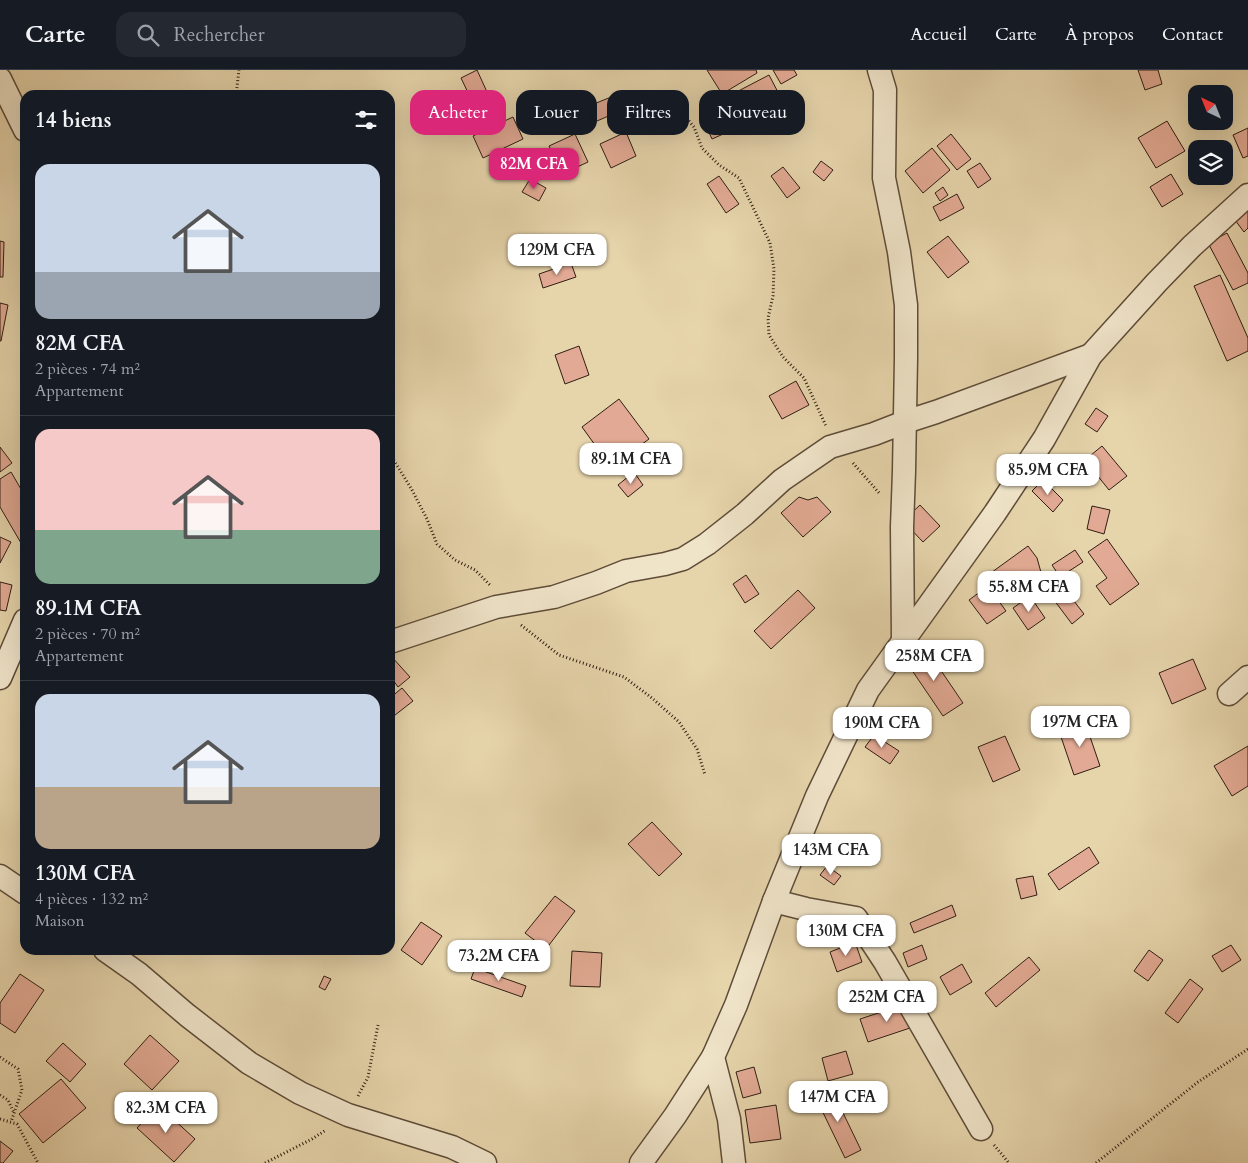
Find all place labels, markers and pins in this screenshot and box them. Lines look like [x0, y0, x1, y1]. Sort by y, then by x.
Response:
pin: 82M CFA [488, 148, 580, 190]
pin: 129M CFA [505, 234, 609, 276]
pin: 89.1M CFA [574, 442, 688, 485]
pin: 85.9M CFA [991, 454, 1105, 496]
pin: 55.8M CFA [972, 570, 1086, 613]
pin: 258M CFA [882, 640, 986, 682]
pin: 190M CFA [830, 706, 934, 749]
pin: 197M CFA [1028, 706, 1132, 748]
pin: 143M CFA [779, 834, 883, 876]
pin: 130M CFA [794, 914, 898, 957]
pin: 73.2M CFA [442, 940, 556, 982]
pin: 252M CFA [835, 980, 939, 1023]
pin: 147M CFA [786, 1080, 890, 1123]
pin: 82.3M CFA [109, 1092, 223, 1134]

